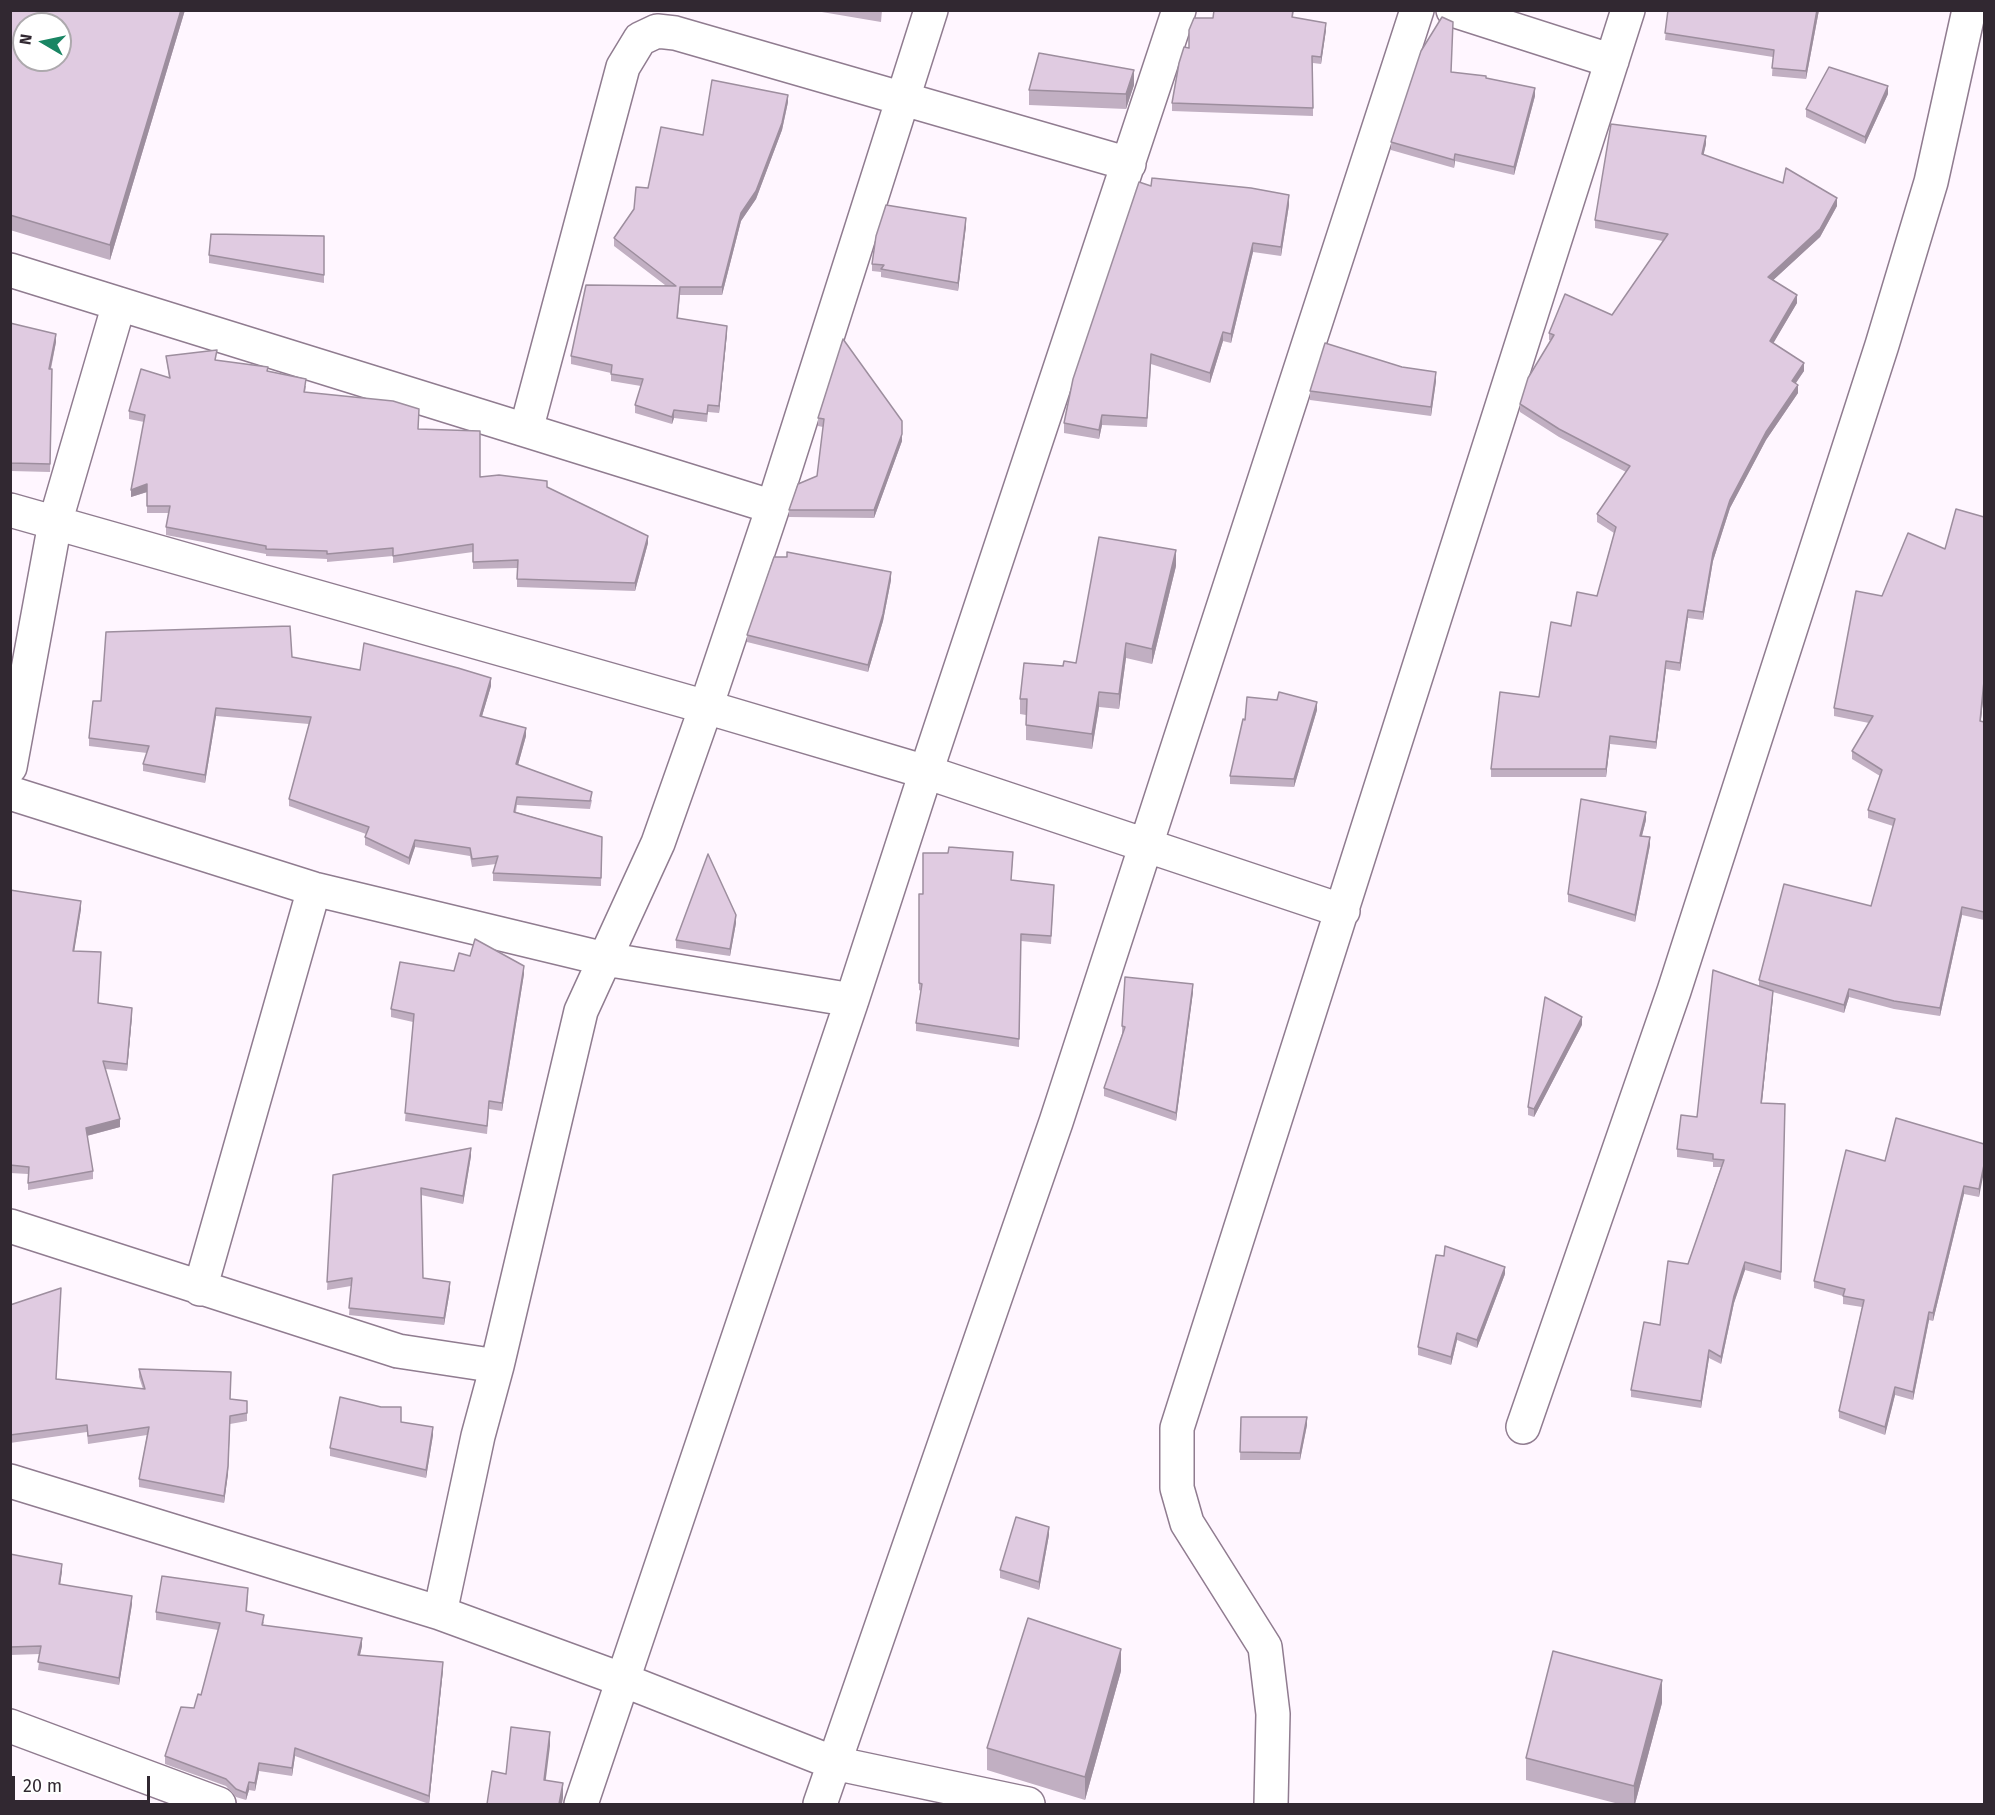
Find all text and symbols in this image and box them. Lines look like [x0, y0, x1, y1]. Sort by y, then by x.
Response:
north arrow [12, 12, 72, 72]
text: N [15, 33, 36, 46]
scale bar [15, 1764, 153, 1802]
text: 20 m [23, 1775, 62, 1797]

